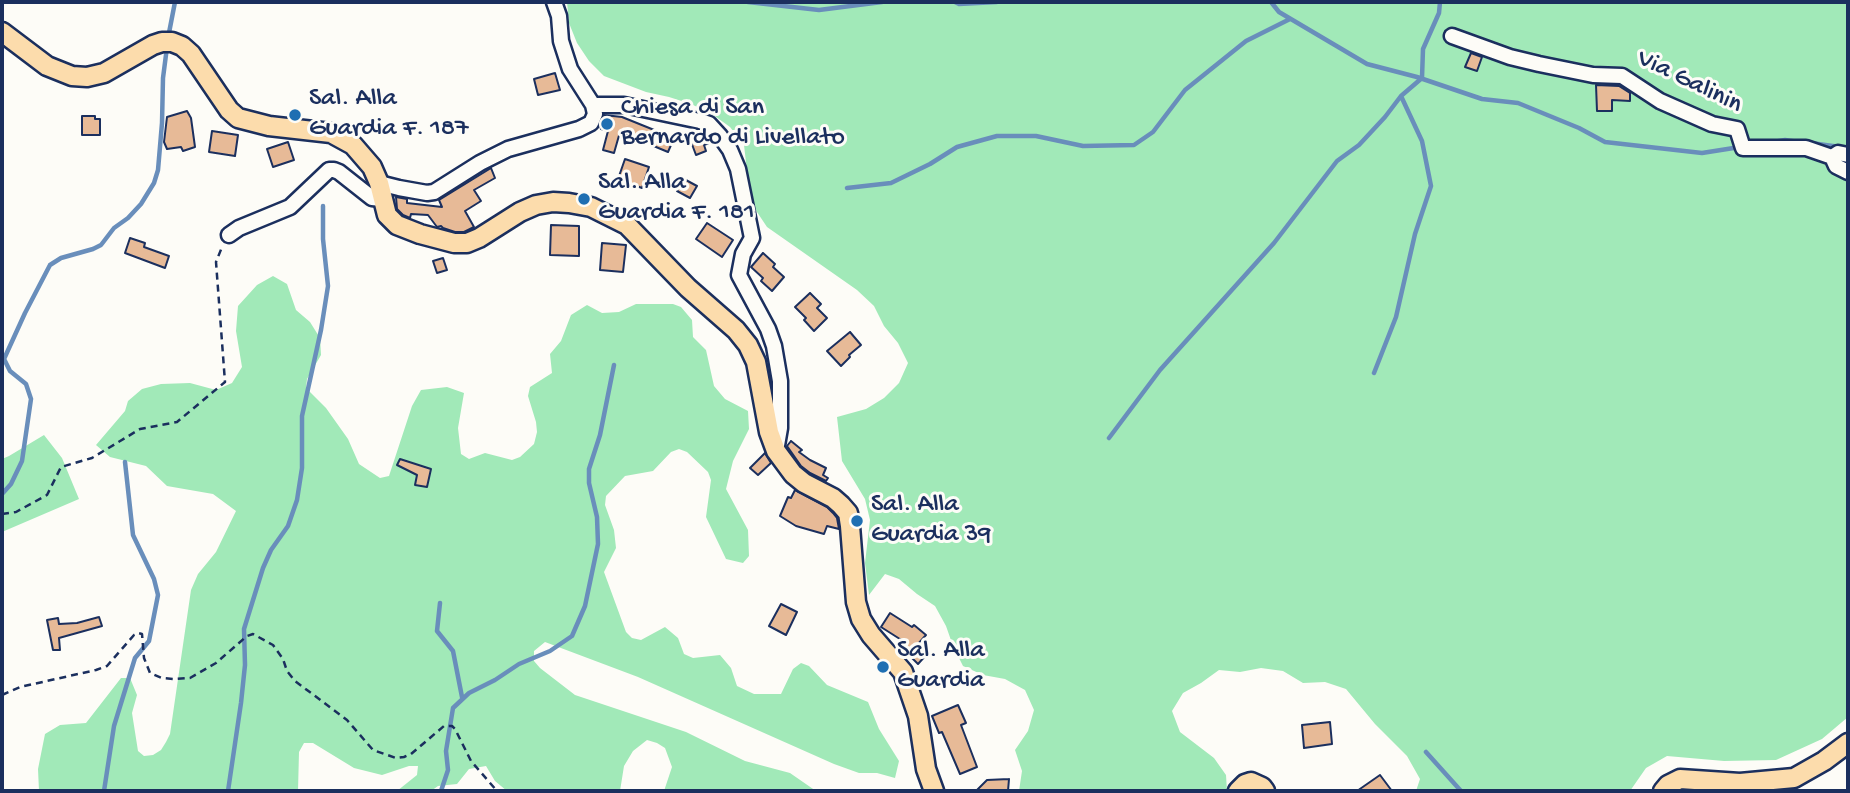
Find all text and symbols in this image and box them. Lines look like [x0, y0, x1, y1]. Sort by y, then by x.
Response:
street label: Via Galinin [1631, 44, 1747, 122]
place label: Sal. Alla Guardia F. 187 [309, 84, 469, 146]
place label: Chiesa di San Bernardo di Livellato [621, 93, 845, 154]
marker: Sal. Alla Guardia F. 187 [287, 107, 303, 123]
marker: Chiesa di San Bernardo di Livellato [599, 116, 615, 132]
place label: Sal. Alla Guardia F. 181 [598, 168, 755, 230]
marker: Sal. Alla Guardia F. 181 [576, 191, 592, 207]
place label: Sal. Alla Guardia 39 [871, 490, 991, 552]
marker: Sal. Alla Guardia 39 [849, 513, 865, 529]
place label: Sal. Alla Guardia [897, 636, 985, 698]
marker: Sal. Alla Guardia [875, 659, 891, 675]

